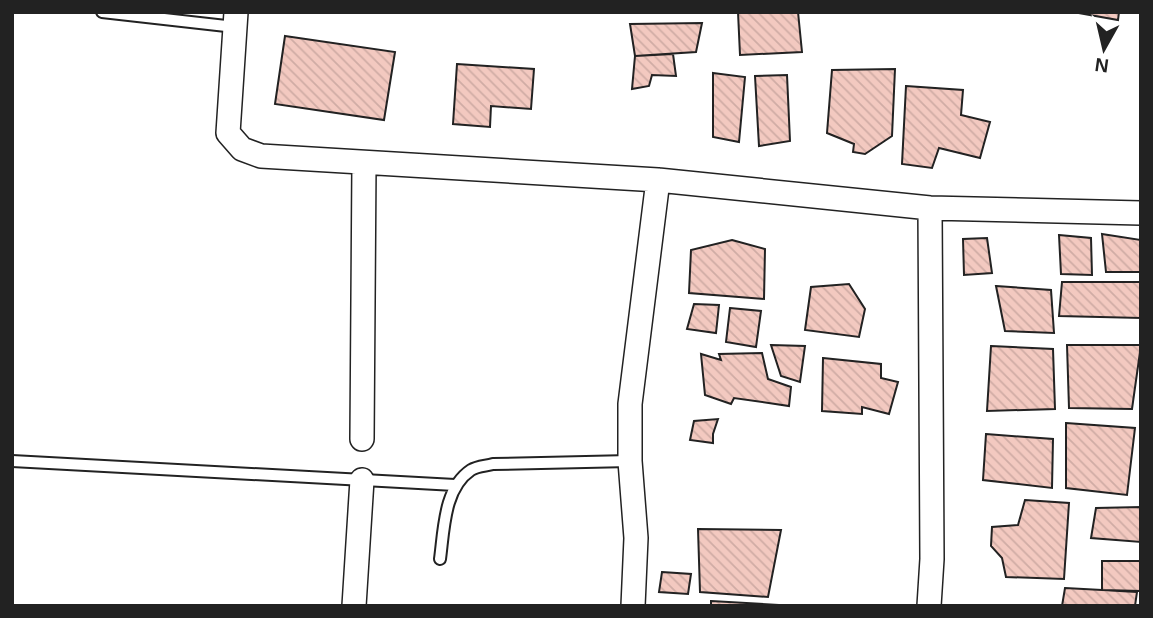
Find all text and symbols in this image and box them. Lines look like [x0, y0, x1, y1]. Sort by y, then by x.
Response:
north arrow [1069, 14, 1139, 84]
text: N [1093, 54, 1110, 77]

